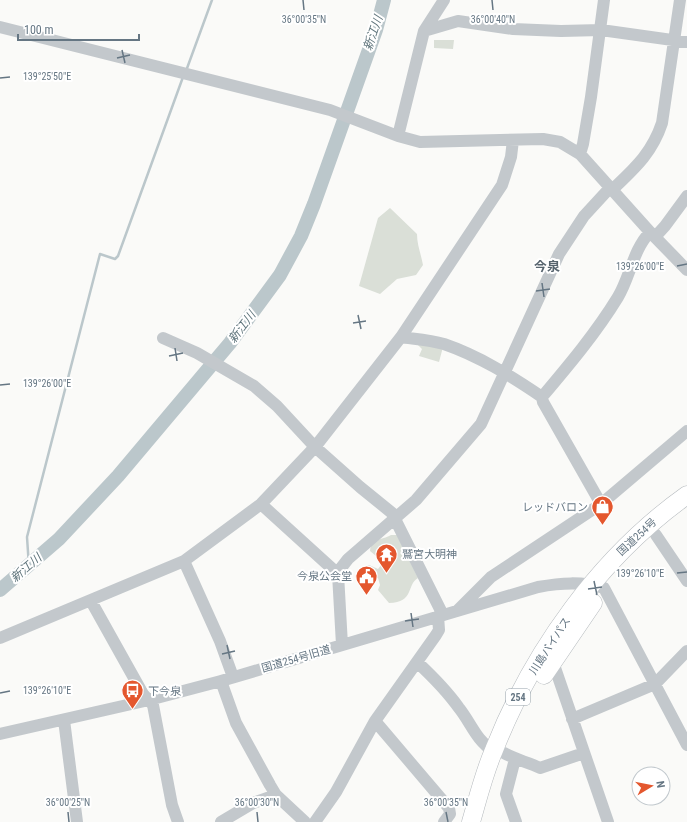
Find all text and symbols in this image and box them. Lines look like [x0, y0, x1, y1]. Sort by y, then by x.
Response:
water label: 新江川 [361, 12, 386, 52]
text: 36°00'35"N [282, 14, 326, 25]
text: 36°00'40"N [471, 14, 515, 25]
scale bar [18, 16, 139, 42]
text: 100 m [24, 23, 54, 37]
text: 139°25'50"E [23, 71, 71, 82]
district label: 今泉 [534, 259, 560, 274]
text: 139°26'00"E [616, 261, 664, 272]
water label: 新江川 [226, 307, 260, 346]
text: 139°26'00"E [23, 378, 71, 389]
shop icon: レッドバロン [590, 494, 616, 527]
place label: レッドバロン [522, 501, 588, 514]
street label: 国道254号 [615, 515, 659, 559]
temple icon: 鷲宮大明神 [374, 541, 400, 574]
place label: 鷲宮大明神 [402, 548, 457, 561]
water label: 新江川 [8, 550, 46, 585]
public building icon: 今泉公会堂 [354, 563, 380, 596]
text: 139°26'10"E [616, 568, 664, 579]
place label: 今泉公会堂 [297, 570, 352, 583]
street label: 川島バイパス [527, 615, 573, 677]
street label: 国道254号旧道 [260, 643, 332, 675]
bus stop icon: 下今泉 [119, 678, 145, 711]
text: 139°26'10"E [23, 685, 71, 696]
place label: 下今泉 [148, 685, 182, 698]
road number: 254 [506, 689, 530, 705]
north arrow [631, 766, 671, 806]
text: N [653, 780, 667, 789]
text: 36°00'25"N [46, 797, 90, 808]
text: 36°00'30"N [235, 797, 279, 808]
text: 36°00'35"N [424, 797, 468, 808]

